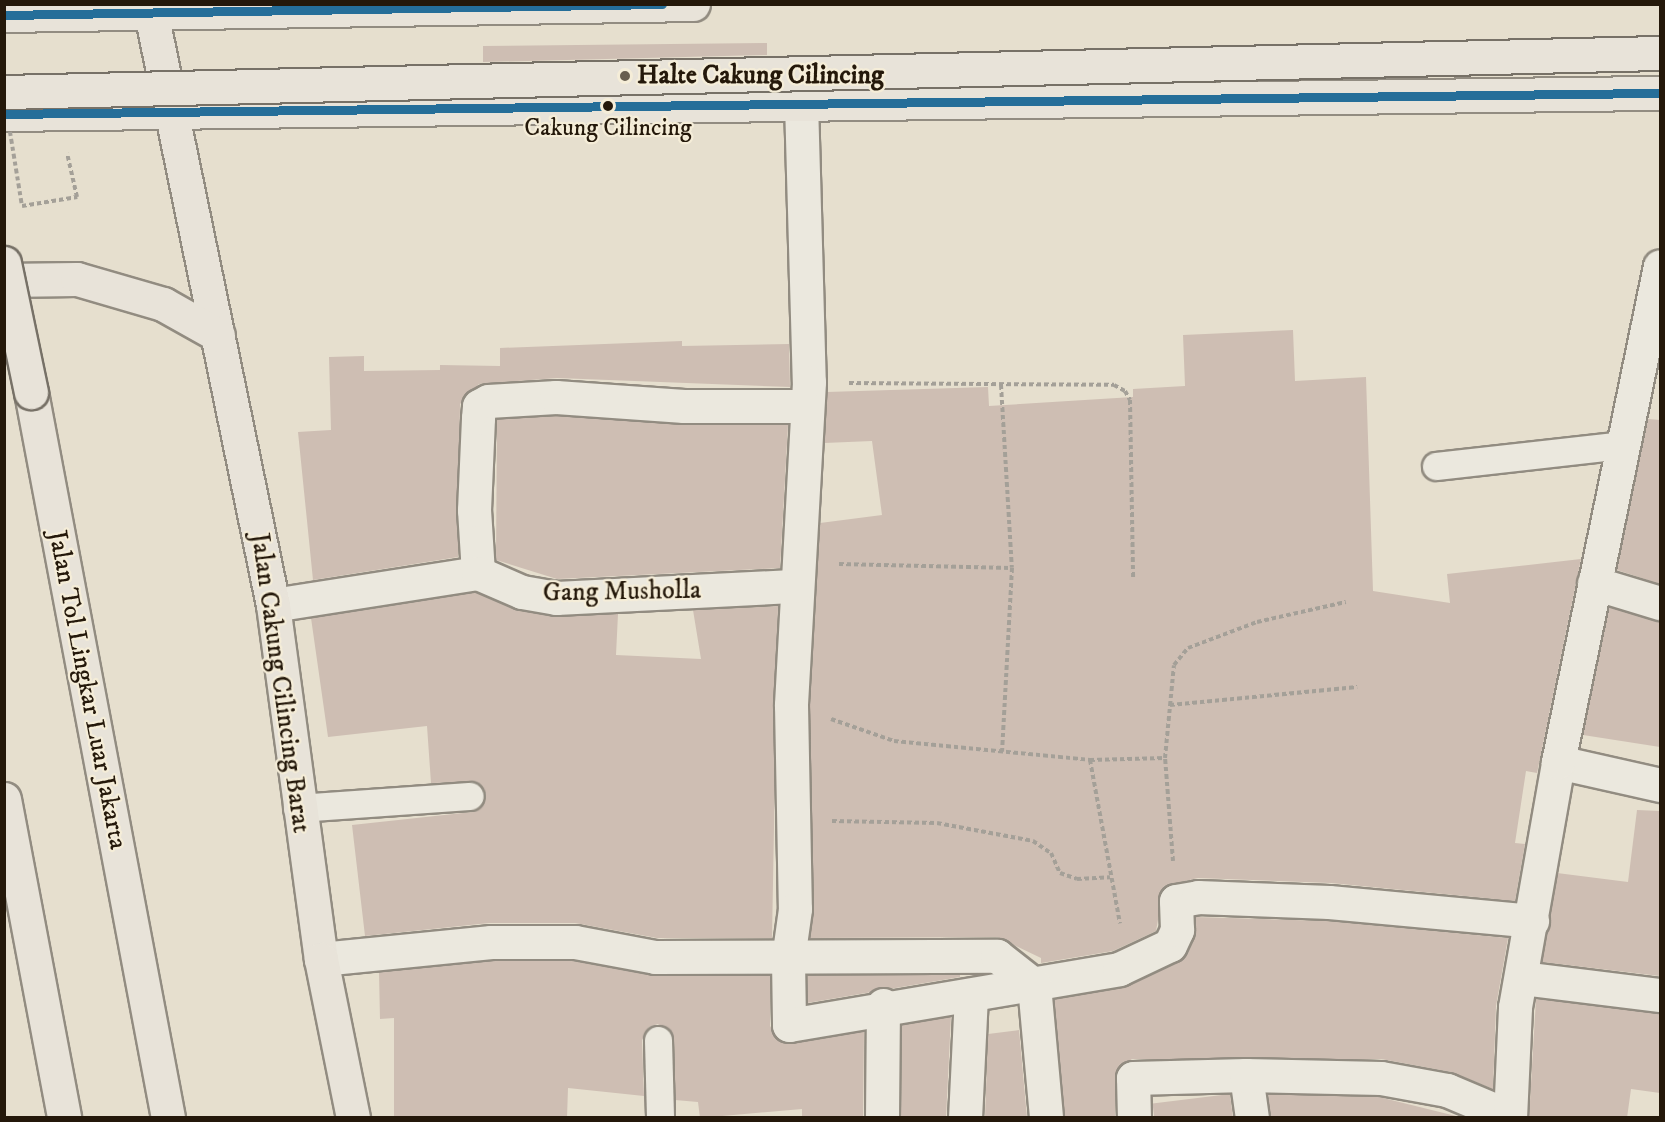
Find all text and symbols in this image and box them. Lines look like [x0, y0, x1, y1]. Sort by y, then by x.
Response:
place label: Halte Cakung Cilincing [637, 60, 884, 92]
marker: Halte Cakung Cilincing [618, 69, 632, 83]
marker: Cakung Cilincing [602, 100, 614, 112]
place label: Cakung Cilincing [524, 115, 692, 143]
street label: Jalan Tol Lingkar Luar Jakarta [41, 528, 133, 852]
street label: Jalan Cakung Cilincing Barat [244, 531, 316, 835]
street label: Gang Musholla [543, 575, 701, 609]

